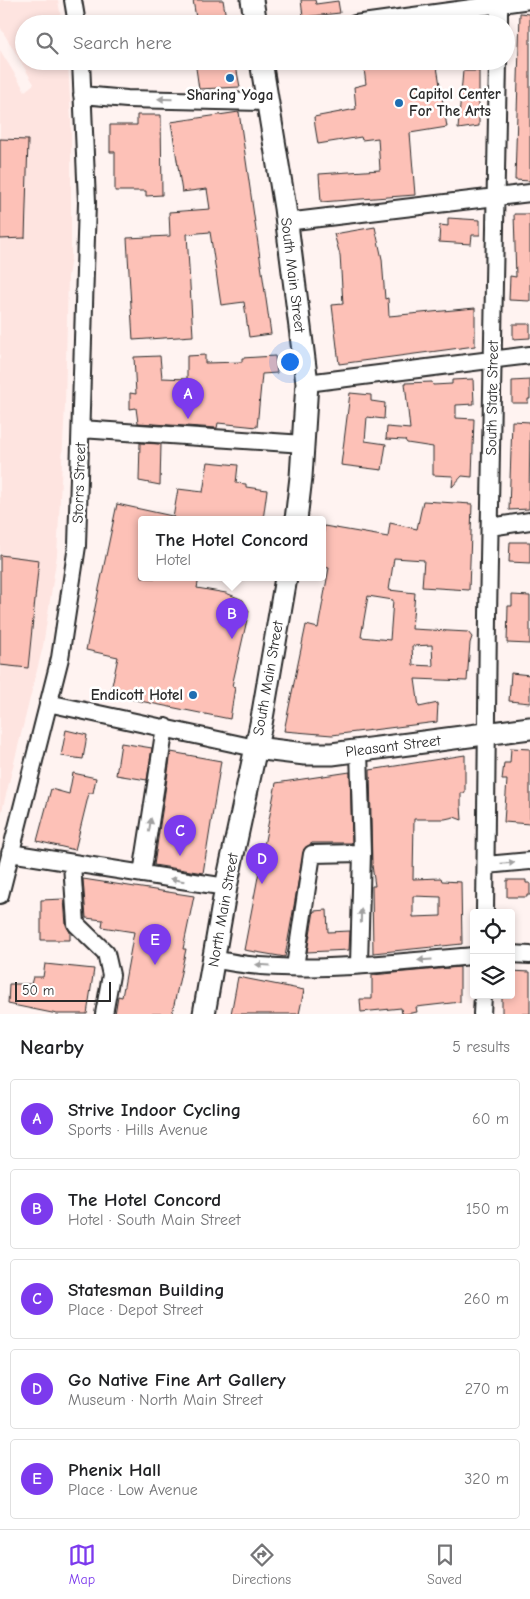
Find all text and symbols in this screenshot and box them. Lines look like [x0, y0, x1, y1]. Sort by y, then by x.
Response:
search box [15, 15, 515, 70]
icon: search [33, 29, 61, 57]
text: Search here [73, 32, 172, 54]
marker: Sharing Yoga [224, 72, 236, 84]
place label: Capitol Center For The Arts [409, 85, 501, 120]
place label: Sharing Yoga [187, 86, 273, 104]
one-way arrow [157, 95, 173, 103]
marker: Capitol Center For The Arts [393, 97, 405, 109]
street label: South Main Street [277, 216, 309, 334]
street label: South State Street [482, 340, 502, 456]
your location [277, 349, 303, 375]
pin: A [172, 378, 204, 419]
street label: Storrs Street [69, 442, 89, 524]
popup [138, 516, 326, 581]
text: The Hotel Concord [155, 529, 309, 551]
text: Hotel [155, 551, 191, 569]
pin: B [216, 598, 248, 639]
street label: South Main Street [249, 619, 287, 737]
place label: Endicott Hotel [91, 686, 183, 704]
marker: Endicott Hotel [187, 689, 199, 701]
street label: Pleasant Street [344, 731, 442, 761]
pin: C [164, 815, 196, 856]
one-way arrow [146, 817, 154, 833]
pin: D [246, 843, 278, 884]
street label: North Main Street [204, 851, 242, 969]
one-way arrow [500, 859, 516, 867]
one-way arrow [169, 875, 185, 883]
one-way arrow [357, 907, 365, 923]
map controls [470, 909, 515, 999]
button: locate [470, 909, 515, 954]
pin: E [139, 924, 171, 965]
button: layers [470, 954, 515, 999]
one-way arrow [417, 956, 433, 964]
one-way arrow [255, 961, 271, 969]
scale bar [15, 979, 111, 1002]
text: 50 m [22, 982, 54, 999]
text: Nearby [20, 1035, 84, 1059]
text: 5 results [452, 1038, 510, 1056]
text: Strive Indoor Cycling [68, 1099, 241, 1121]
text: A [33, 1110, 41, 1128]
text: 60 m [472, 1110, 509, 1128]
text: Sports · Hills Avenue [68, 1121, 208, 1139]
text: The Hotel Concord [68, 1189, 221, 1211]
text: B [32, 1200, 42, 1218]
text: 150 m [466, 1200, 509, 1218]
text: Hotel · South Main Street [68, 1211, 241, 1229]
text: Statesman Building [68, 1279, 225, 1301]
text: C [32, 1290, 42, 1308]
text: 260 m [464, 1290, 509, 1308]
text: Place · Depot Street [68, 1301, 203, 1319]
text: Go Native Fine Art Gallery [68, 1369, 286, 1391]
text: D [32, 1380, 42, 1398]
text: 270 m [465, 1380, 509, 1398]
text: Museum · North Main Street [68, 1391, 263, 1409]
text: Phenix Hall [68, 1459, 161, 1481]
text: E [32, 1470, 42, 1488]
text: 320 m [464, 1470, 509, 1488]
text: Place · Low Avenue [68, 1481, 198, 1499]
tab: Map [68, 1541, 96, 1588]
tab: Directions [232, 1541, 291, 1588]
tab: Saved [427, 1541, 462, 1588]

